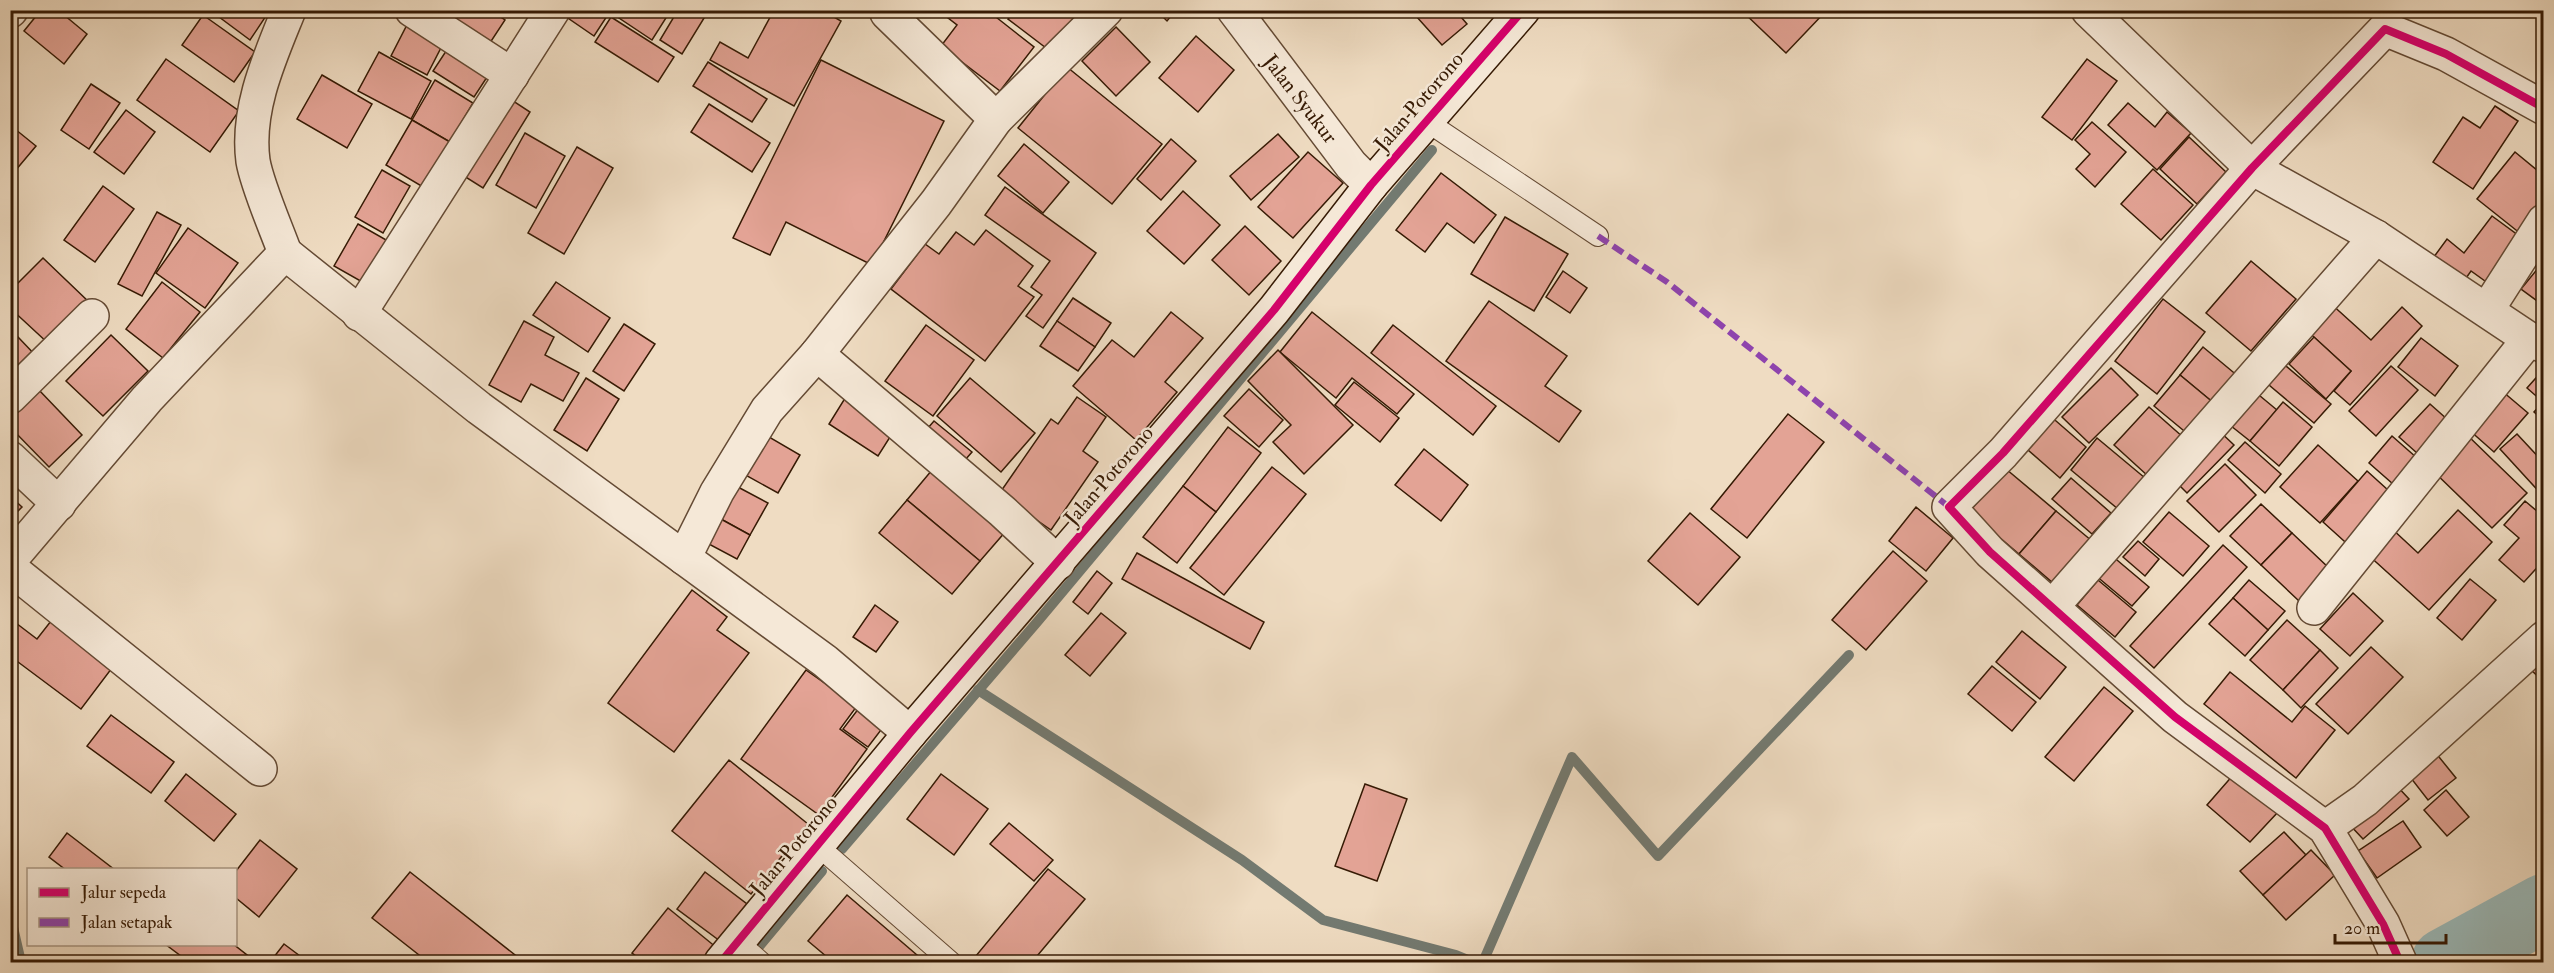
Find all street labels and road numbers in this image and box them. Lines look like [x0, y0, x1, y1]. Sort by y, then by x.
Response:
street label: Jalan Potorono [1368, 47, 1470, 158]
street label: Jalan Syukur [1256, 48, 1343, 149]
street label: Jalan Potorono [1058, 421, 1160, 532]
street label: Jalan Potorono [743, 790, 844, 903]

